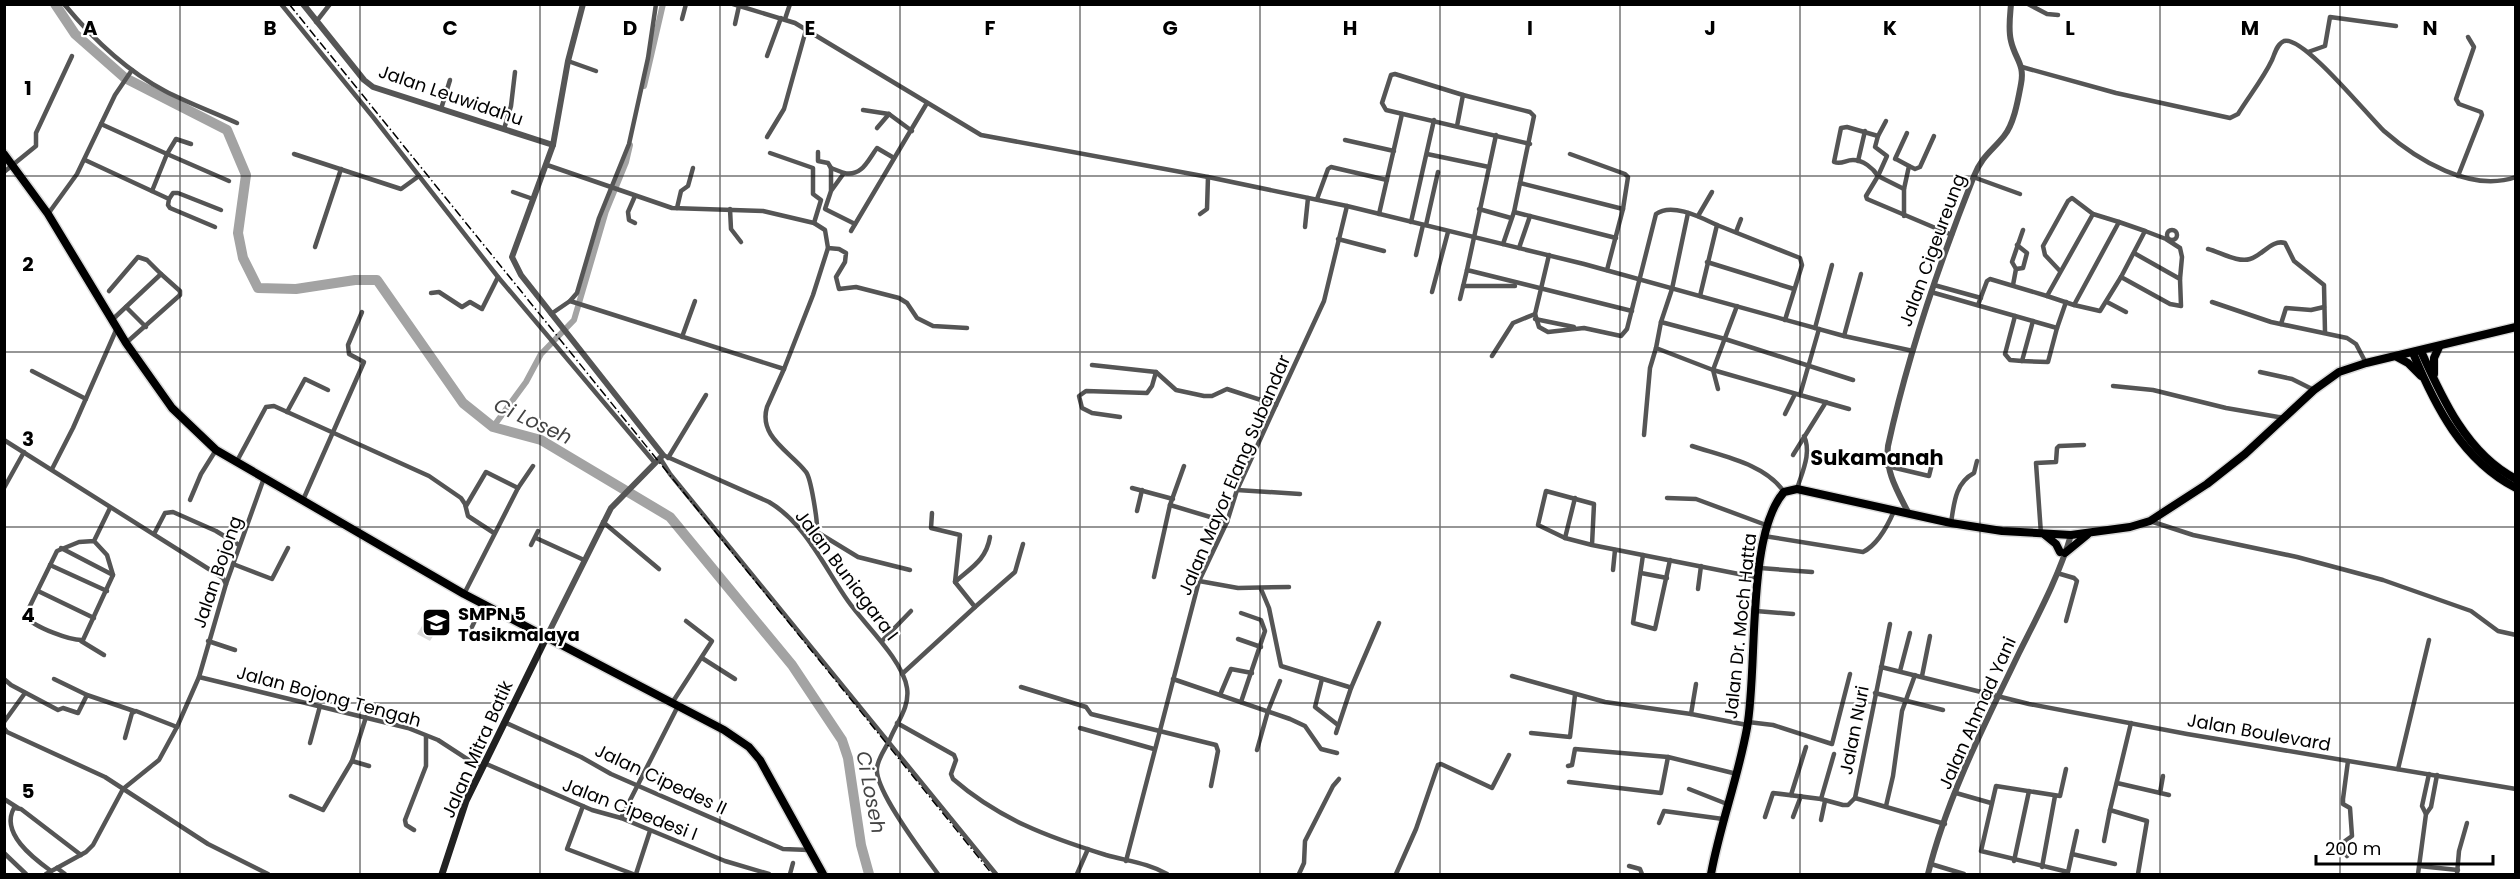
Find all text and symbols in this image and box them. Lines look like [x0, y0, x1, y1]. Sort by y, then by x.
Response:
text: A [83, 14, 98, 42]
text: B [263, 14, 277, 42]
text: C [442, 14, 458, 42]
text: D [623, 14, 637, 42]
text: E [805, 14, 815, 42]
text: F [985, 14, 996, 42]
text: G [1162, 14, 1178, 42]
text: H [1343, 14, 1357, 42]
text: I [1527, 14, 1533, 42]
text: J [1704, 14, 1716, 42]
text: K [1883, 14, 1897, 42]
text: L [2065, 14, 2075, 42]
text: M [2241, 14, 2259, 42]
text: N [2422, 14, 2438, 42]
street label: Jalan Leuwidahu [375, 58, 527, 132]
text: 1 [24, 74, 32, 102]
street label: Jalan Cigeureung [1893, 170, 1971, 330]
text: 2 [22, 250, 34, 278]
street label: Jalan Mayor Elang Subandar [1172, 351, 1296, 599]
water label: Ci Loseh [489, 391, 577, 451]
text: 3 [22, 425, 34, 453]
district label: Sukamanah [1810, 443, 1944, 472]
street label: Jalan Buniagara I [790, 504, 904, 646]
street label: Jalan Bojong [186, 513, 248, 631]
street label: Jalan Dr. Moch Hatta [1718, 532, 1762, 720]
text: 4 [21, 601, 35, 629]
place label: SMPN 5 Tasikmalaya [458, 601, 580, 647]
school or university icon: SMPN 5 Tasikmalaya [421, 607, 453, 639]
street label: Jalan Ahmad Yani [1932, 633, 2022, 793]
street label: Jalan Bojong Tengah [234, 659, 424, 733]
street label: Jalan Mitra Batik [435, 676, 519, 822]
street label: Jalan Nuri [1833, 683, 1875, 777]
street label: Jalan Boulevard [2185, 707, 2333, 757]
street label: Jalan Cipedes II [591, 738, 731, 820]
water label: Ci Loseh [849, 748, 893, 836]
street label: Jalan Cipedesi I [559, 772, 701, 846]
text: 5 [22, 777, 35, 805]
scale bar [2316, 828, 2493, 866]
text: 200 m [2325, 836, 2381, 861]

